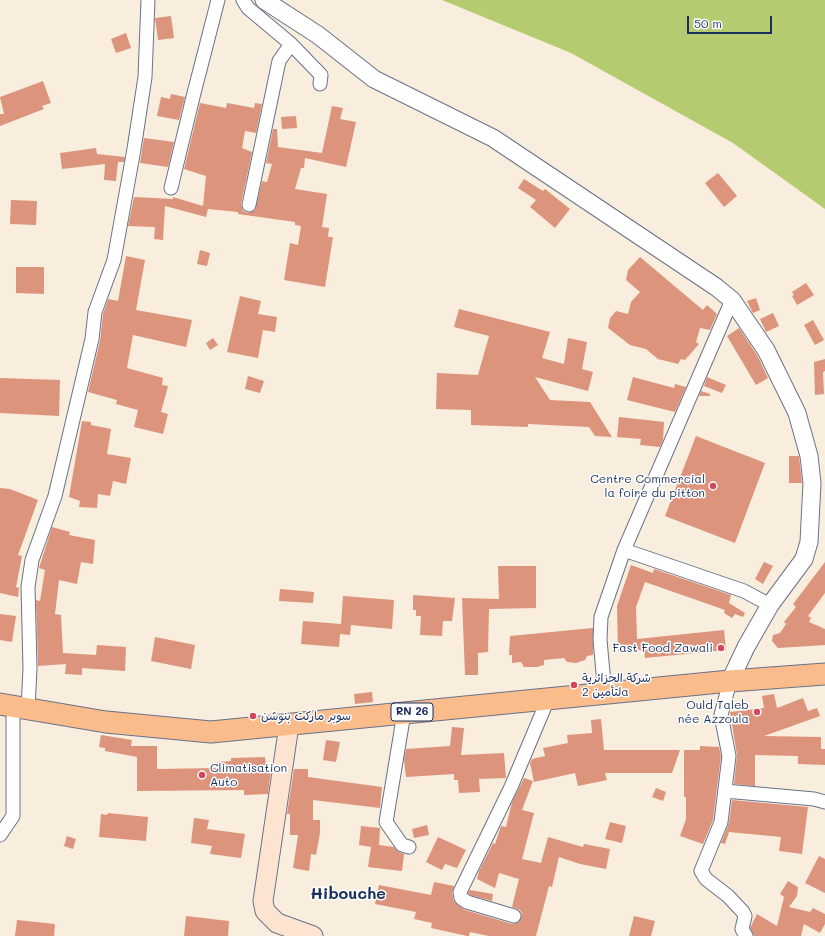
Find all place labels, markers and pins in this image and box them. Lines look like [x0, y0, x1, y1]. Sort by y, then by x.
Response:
place label: Centre Commercial la foire du pitton [590, 472, 705, 500]
marker: Centre Commercial la foire du pitton [708, 481, 718, 491]
place label: Fast Food Zawali [612, 641, 713, 655]
marker: Fast Food Zawali [716, 643, 726, 653]
place label: شركة الجزائرية لتأمين 2a [582, 671, 651, 699]
marker: شركة الجزائرية لتأمين 2a [569, 680, 579, 690]
place label: Ould Taleb née Azzoula [678, 698, 749, 726]
marker: Ould Taleb née Azzoula [752, 707, 762, 717]
place label: سوبر ماركت بنوشن [261, 709, 351, 723]
marker: سوبر ماركت بنوشن [248, 711, 258, 721]
place label: Climatisation Auto [210, 761, 287, 789]
marker: Climatisation Auto [197, 770, 207, 780]

